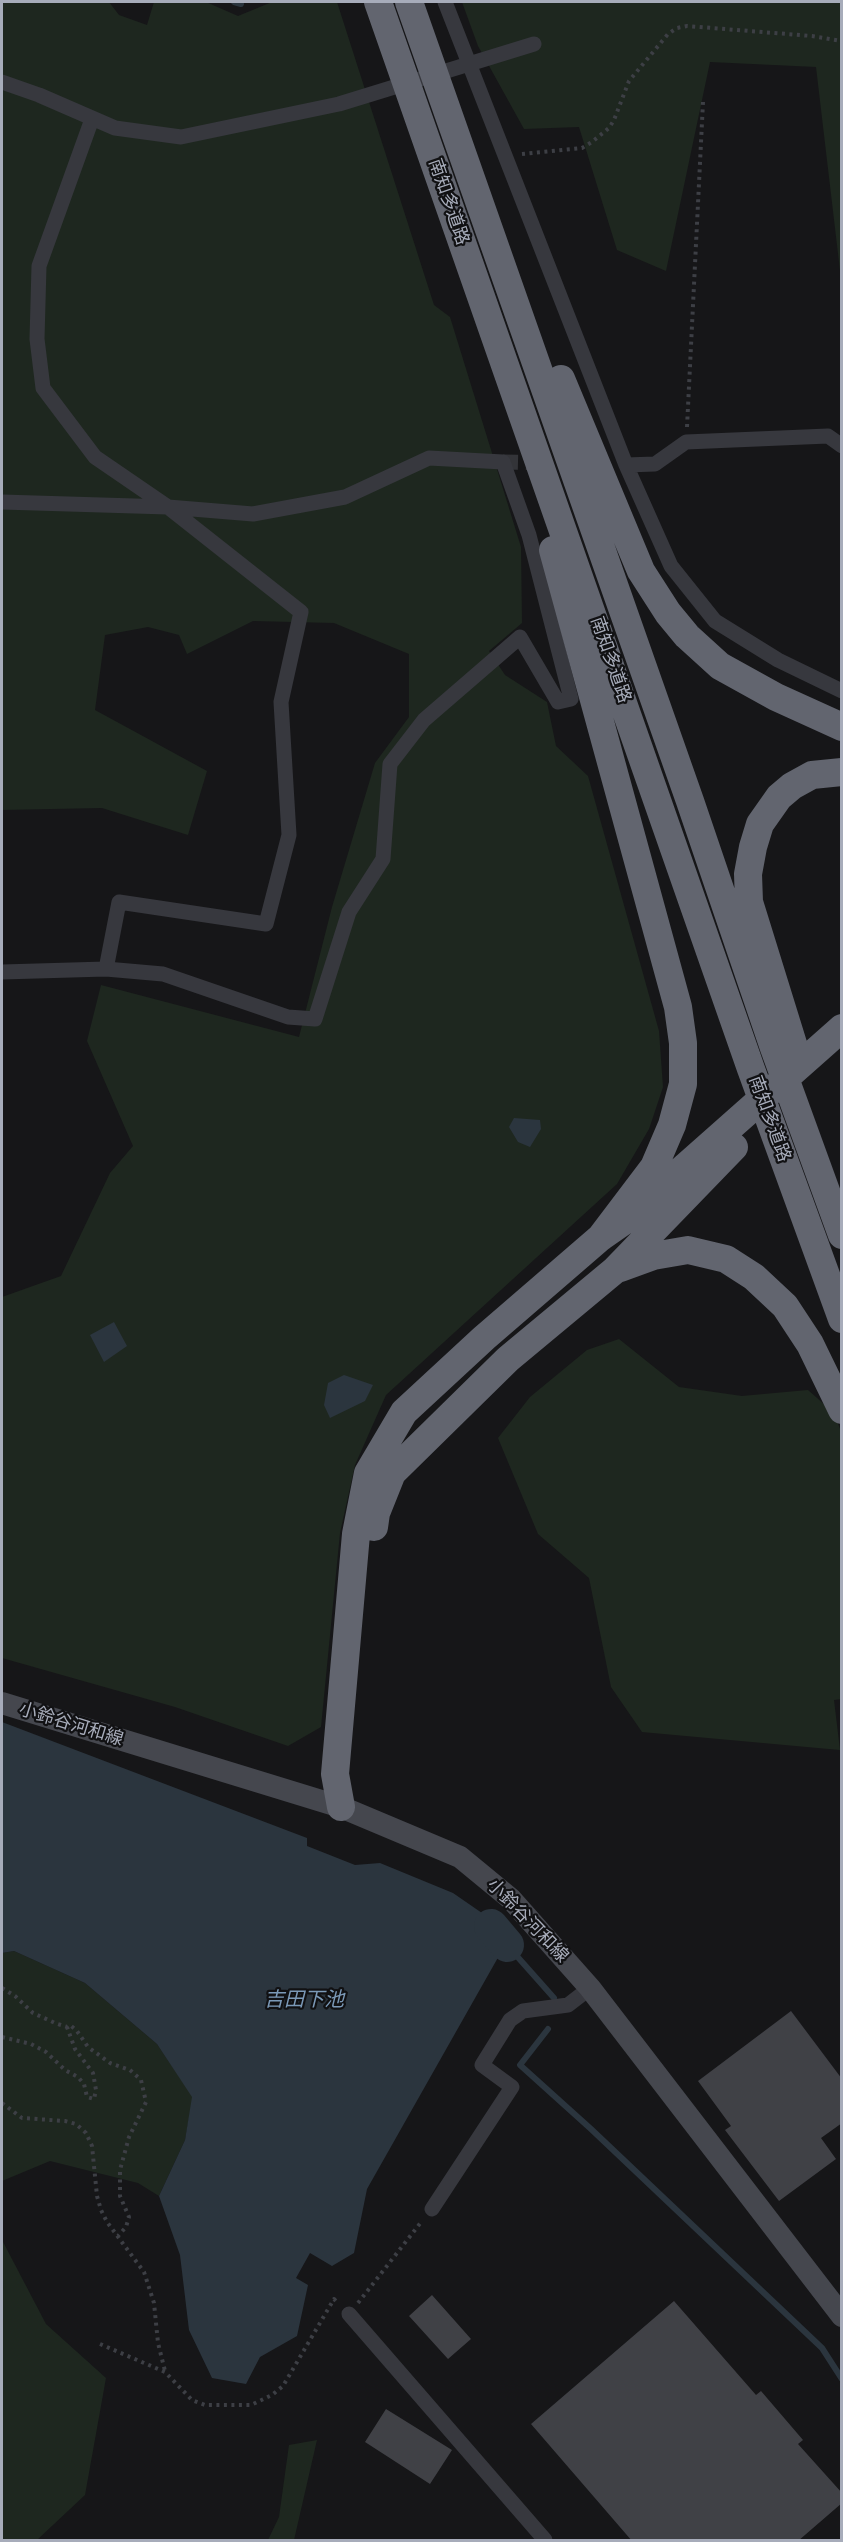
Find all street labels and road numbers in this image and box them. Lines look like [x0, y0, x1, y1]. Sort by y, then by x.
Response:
street label: 南知多道路 [423, 156, 473, 248]
street label: 南知多道路 [585, 614, 635, 706]
street label: 南知多道路 [743, 1073, 795, 1165]
street label: 小鈴谷河和線 [16, 1699, 126, 1751]
street label: 小鈴谷河和線 [482, 1875, 572, 1967]

